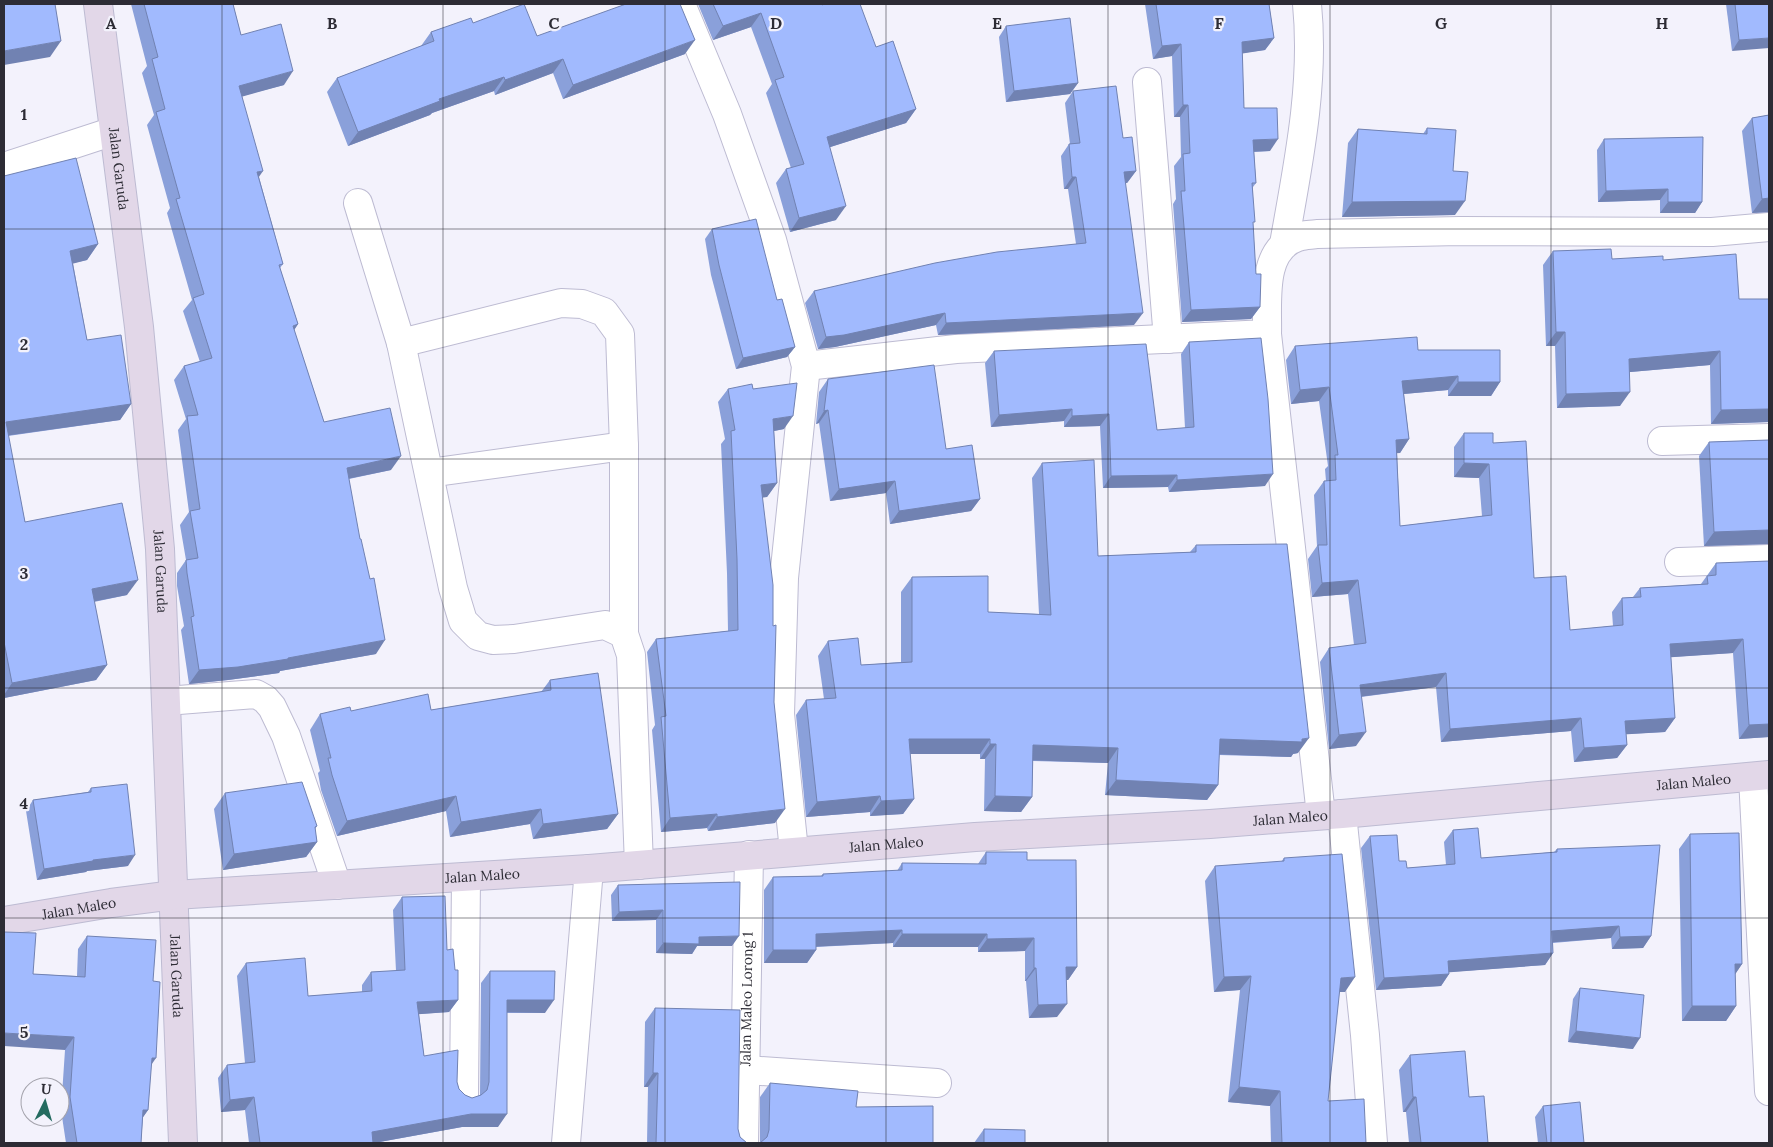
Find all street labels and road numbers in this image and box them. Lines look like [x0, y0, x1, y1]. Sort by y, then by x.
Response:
street label: Jalan Garuda [105, 125, 133, 211]
street label: Jalan Garuda [149, 528, 171, 613]
street label: Jalan Maleo [1654, 770, 1732, 794]
street label: Jalan Maleo [1251, 806, 1328, 830]
street label: Jalan Maleo [847, 832, 924, 857]
street label: Jalan Maleo [443, 864, 520, 887]
street label: Jalan Maleo [39, 893, 117, 924]
street label: Jalan Maleo Lorong 1 [736, 932, 757, 1067]
street label: Jalan Garuda [166, 933, 187, 1018]

